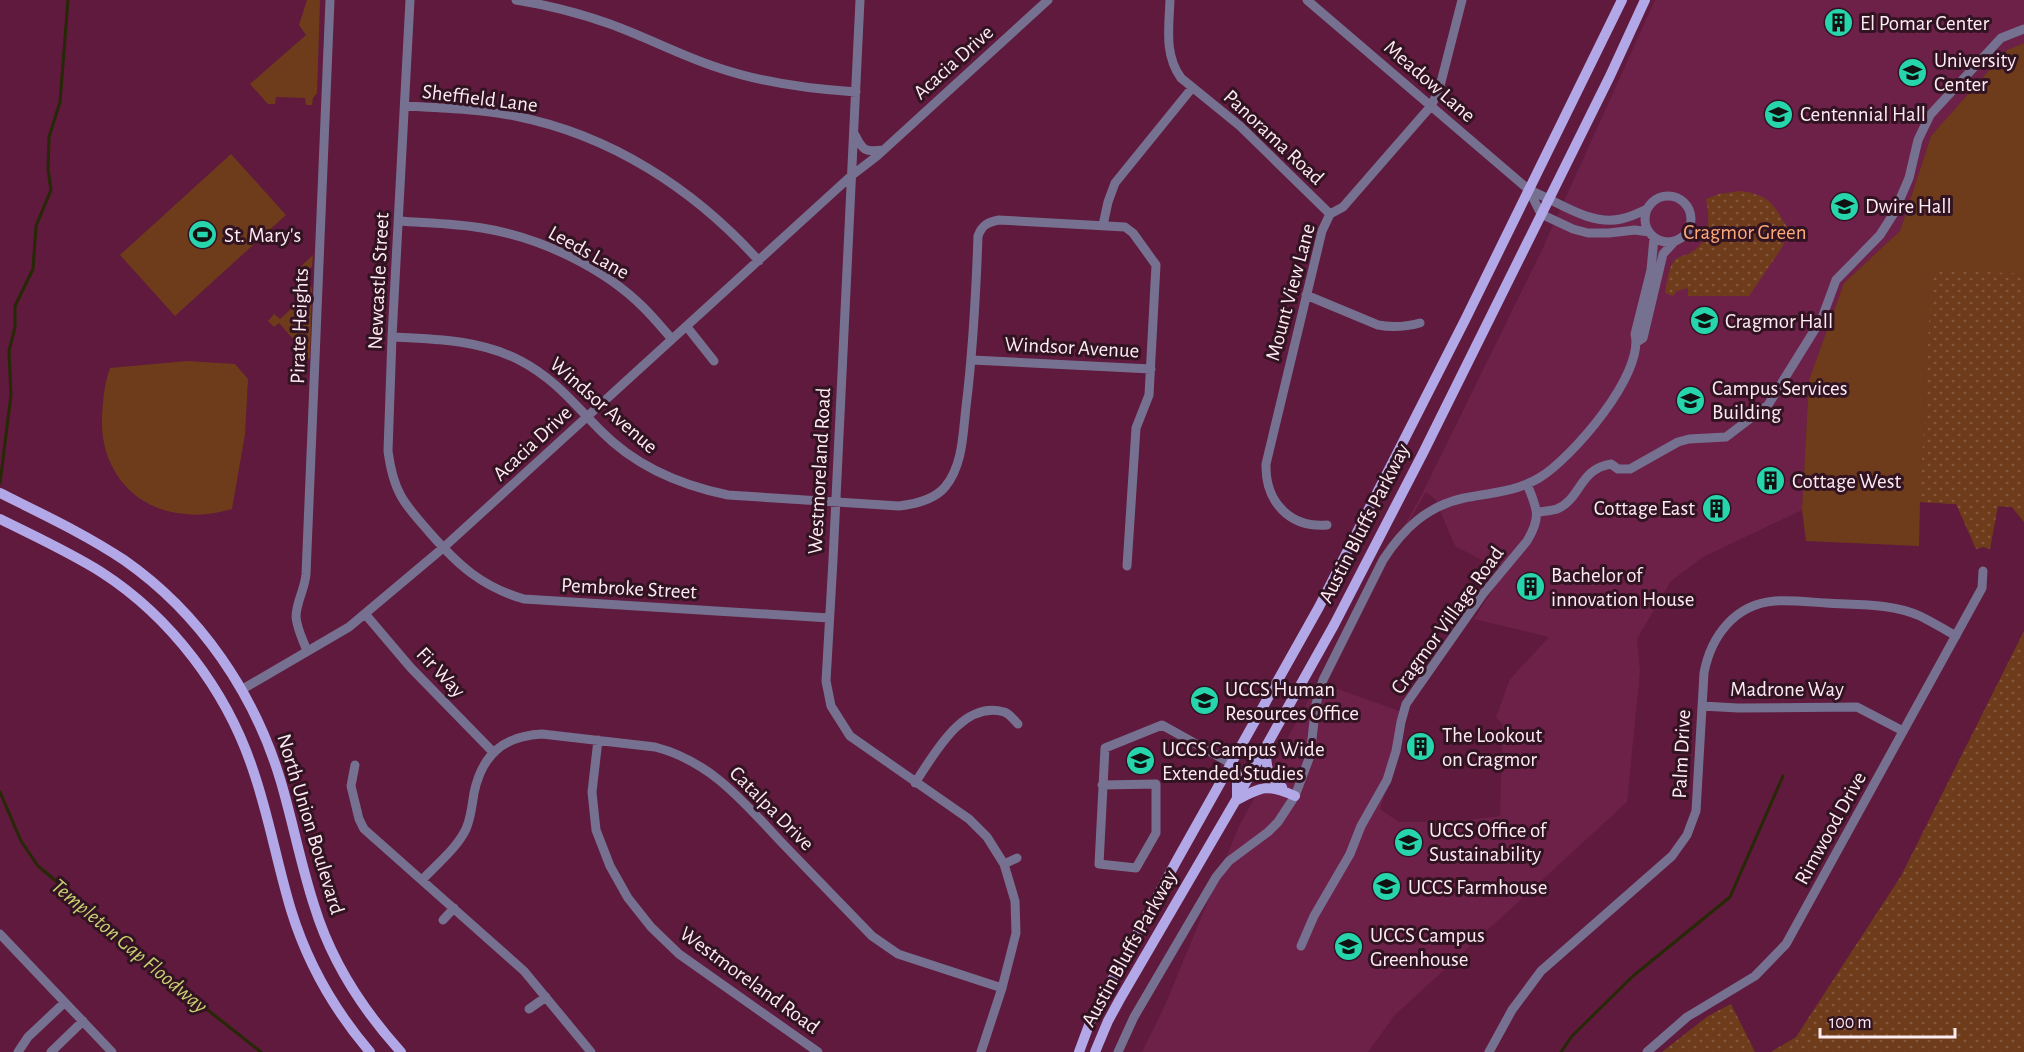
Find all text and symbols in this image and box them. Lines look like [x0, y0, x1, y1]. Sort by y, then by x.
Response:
building icon: El Pomar Center [1823, 7, 1855, 39]
place label: El Pomar Center [1860, 13, 1990, 34]
street label: Acacia Drive [909, 21, 997, 103]
street label: Meadow Lane [1380, 36, 1479, 126]
place label: University Center [1934, 50, 2016, 95]
school or university icon: University Center [1897, 56, 1929, 88]
street label: Sheffield Lane [421, 81, 539, 116]
street label: Panorama Road [1219, 86, 1328, 189]
school or university icon: Centennial Hall [1763, 98, 1795, 130]
place label: Centennial Hall [1800, 104, 1926, 125]
school or university icon: Dwire Hall [1828, 190, 1860, 222]
place label: Dwire Hall [1865, 196, 1952, 217]
street label: Newcastle Street [364, 212, 393, 350]
sports icon: St. Mary's [187, 219, 219, 251]
street label: Mount View Lane [1262, 221, 1319, 363]
street label: Leeds Lane [545, 222, 633, 283]
park label: Cragmor Green [1683, 222, 1807, 243]
place label: St. Mary's [224, 225, 301, 246]
street label: Pirate Heights [287, 268, 312, 384]
school or university icon: Cragmor Hall [1688, 305, 1720, 337]
place label: Cragmor Hall [1725, 311, 1833, 332]
street label: Windsor Avenue [1004, 333, 1140, 362]
street label: Windsor Avenue [546, 353, 661, 458]
place label: Campus Services Building [1712, 378, 1848, 423]
school or university icon: Campus Services Building [1675, 384, 1707, 416]
street label: Westmoreland Road [805, 387, 834, 555]
street label: Acacia Drive [489, 402, 576, 485]
street label: Austin Bluffs Parkway [1315, 440, 1414, 606]
building icon: Cottage West [1755, 465, 1787, 497]
place label: Cottage West [1792, 471, 1902, 492]
building icon: Cottage East [1700, 492, 1732, 524]
place label: Cottage East [1594, 498, 1695, 519]
street label: Cragmor Village Road [1387, 543, 1508, 698]
place label: Bachelor of innovation House [1551, 565, 1694, 610]
building icon: Bachelor of innovation House [1514, 571, 1546, 603]
street label: Pembroke Street [561, 574, 698, 603]
street label: Fir Way [412, 643, 469, 702]
place label: UCCS Human Resources Office [1225, 679, 1359, 724]
street label: Madrone Way [1730, 679, 1844, 700]
school or university icon: UCCS Human Resources Office [1188, 685, 1220, 717]
street label: Palm Drive [1669, 709, 1694, 799]
place label: The Lookout on Cragmor [1442, 725, 1542, 770]
street label: North Union Boulevard [273, 731, 348, 917]
building icon: The Lookout on Cragmor [1405, 731, 1437, 763]
place label: UCCS Campus Wide Extended Studies [1162, 739, 1325, 784]
school or university icon: UCCS Campus Wide Extended Studies [1125, 745, 1157, 777]
street label: Catalpa Drive [725, 762, 818, 855]
street label: Rimwood Drive [1791, 768, 1870, 888]
place label: UCCS Office of Sustainability [1429, 820, 1548, 865]
school or university icon: UCCS Office of Sustainability [1392, 826, 1424, 858]
street label: Austin Bluffs Parkway [1078, 866, 1181, 1030]
school or university icon: UCCS Farmhouse [1371, 871, 1403, 903]
water label: Templeton Gap Floodway [47, 874, 211, 1018]
place label: UCCS Farmhouse [1408, 877, 1547, 898]
street label: Westmoreland Road [676, 923, 824, 1038]
place label: UCCS Campus Greenhouse [1370, 925, 1485, 970]
school or university icon: UCCS Campus Greenhouse [1333, 931, 1365, 963]
scale bar [1820, 1001, 1955, 1039]
text: 100 m [1829, 1014, 1872, 1032]

